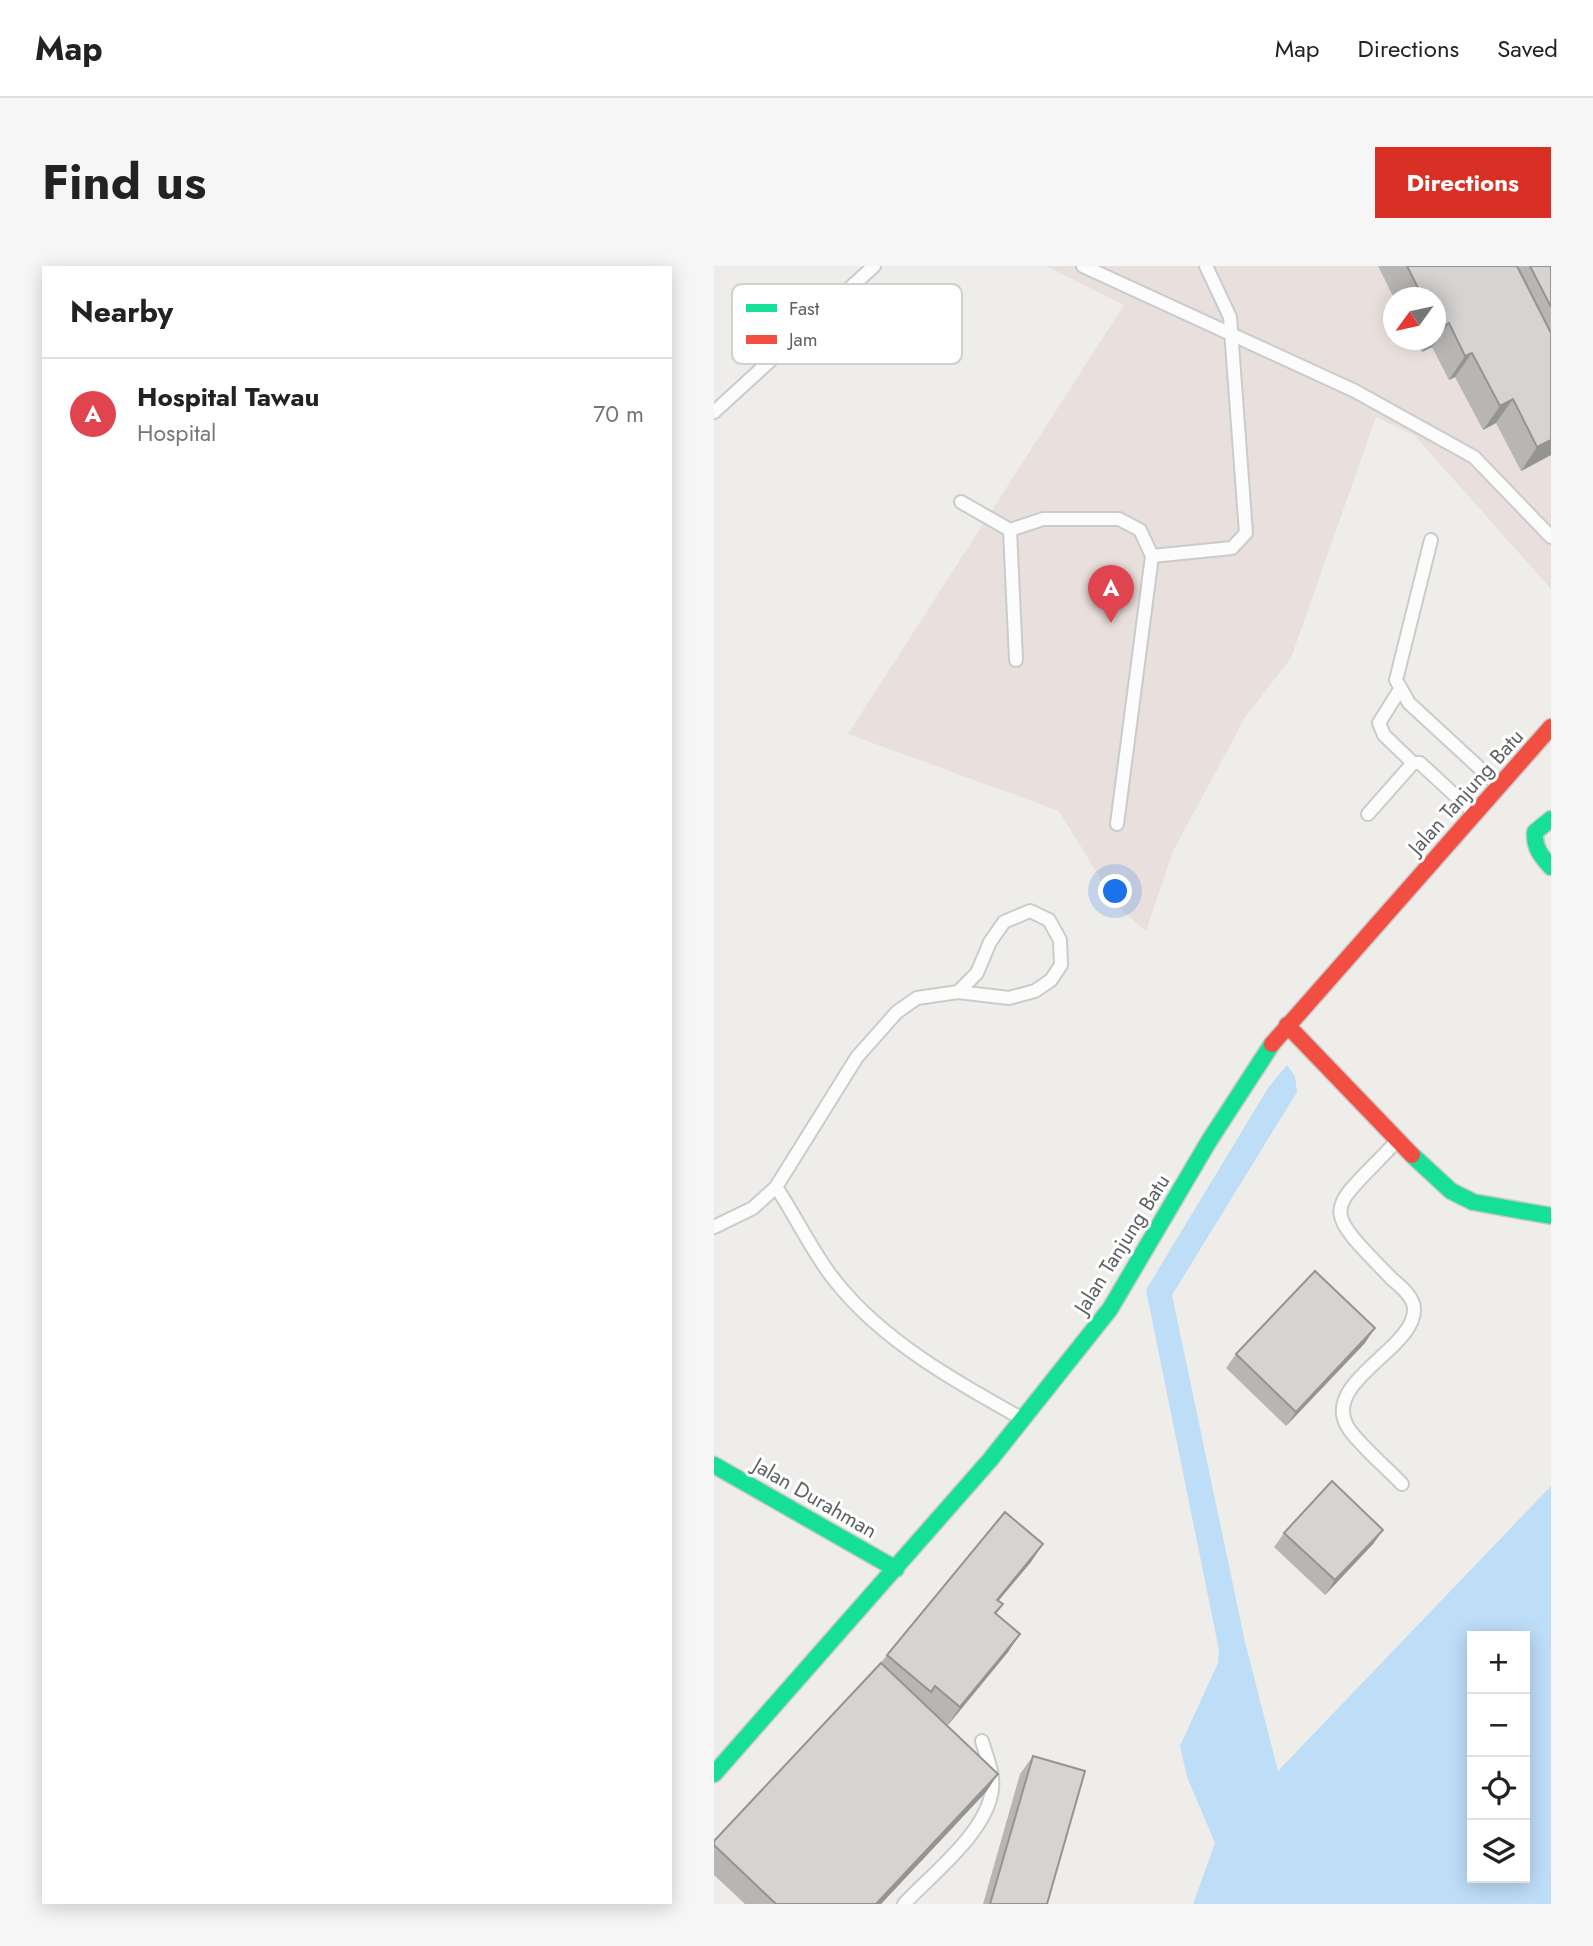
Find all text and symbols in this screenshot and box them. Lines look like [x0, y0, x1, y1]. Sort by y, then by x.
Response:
text: Map [35, 25, 103, 72]
text: Map [1275, 31, 1320, 66]
text: Directions [1358, 31, 1459, 66]
text: Saved [1497, 31, 1558, 66]
text: Find us [42, 147, 206, 217]
button: Directions [1375, 147, 1551, 218]
legend [732, 284, 962, 364]
north arrow [1383, 287, 1446, 350]
text: Nearby [70, 290, 173, 333]
text: Fast [789, 295, 820, 322]
text: Jam [786, 326, 818, 353]
text: Hospital Tawau [137, 378, 320, 416]
text: A [85, 397, 101, 431]
text: 70 m [593, 397, 644, 431]
text: Hospital [137, 416, 216, 450]
pin: A [1088, 565, 1134, 623]
street label: Jalan Tanjung Batu [1399, 723, 1531, 864]
your location [1098, 874, 1132, 908]
street label: Jalan Tanjung Batu [1065, 1168, 1177, 1322]
street label: Jalan Durahman [745, 1449, 882, 1546]
map controls [1467, 1631, 1530, 1883]
button: + [1467, 1631, 1530, 1694]
button: − [1467, 1694, 1530, 1757]
button: locate [1467, 1757, 1530, 1820]
button: layers [1467, 1820, 1530, 1883]

